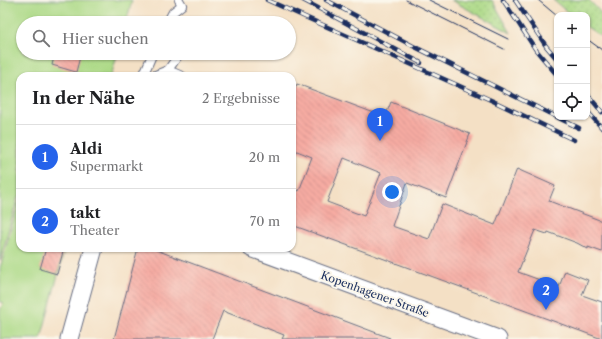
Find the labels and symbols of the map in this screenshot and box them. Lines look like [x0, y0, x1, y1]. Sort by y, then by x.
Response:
pin: 1 [367, 108, 393, 141]
your location [382, 182, 402, 202]
street label: Kopenhagener Straße [319, 268, 431, 320]
pin: 2 [533, 277, 559, 310]

